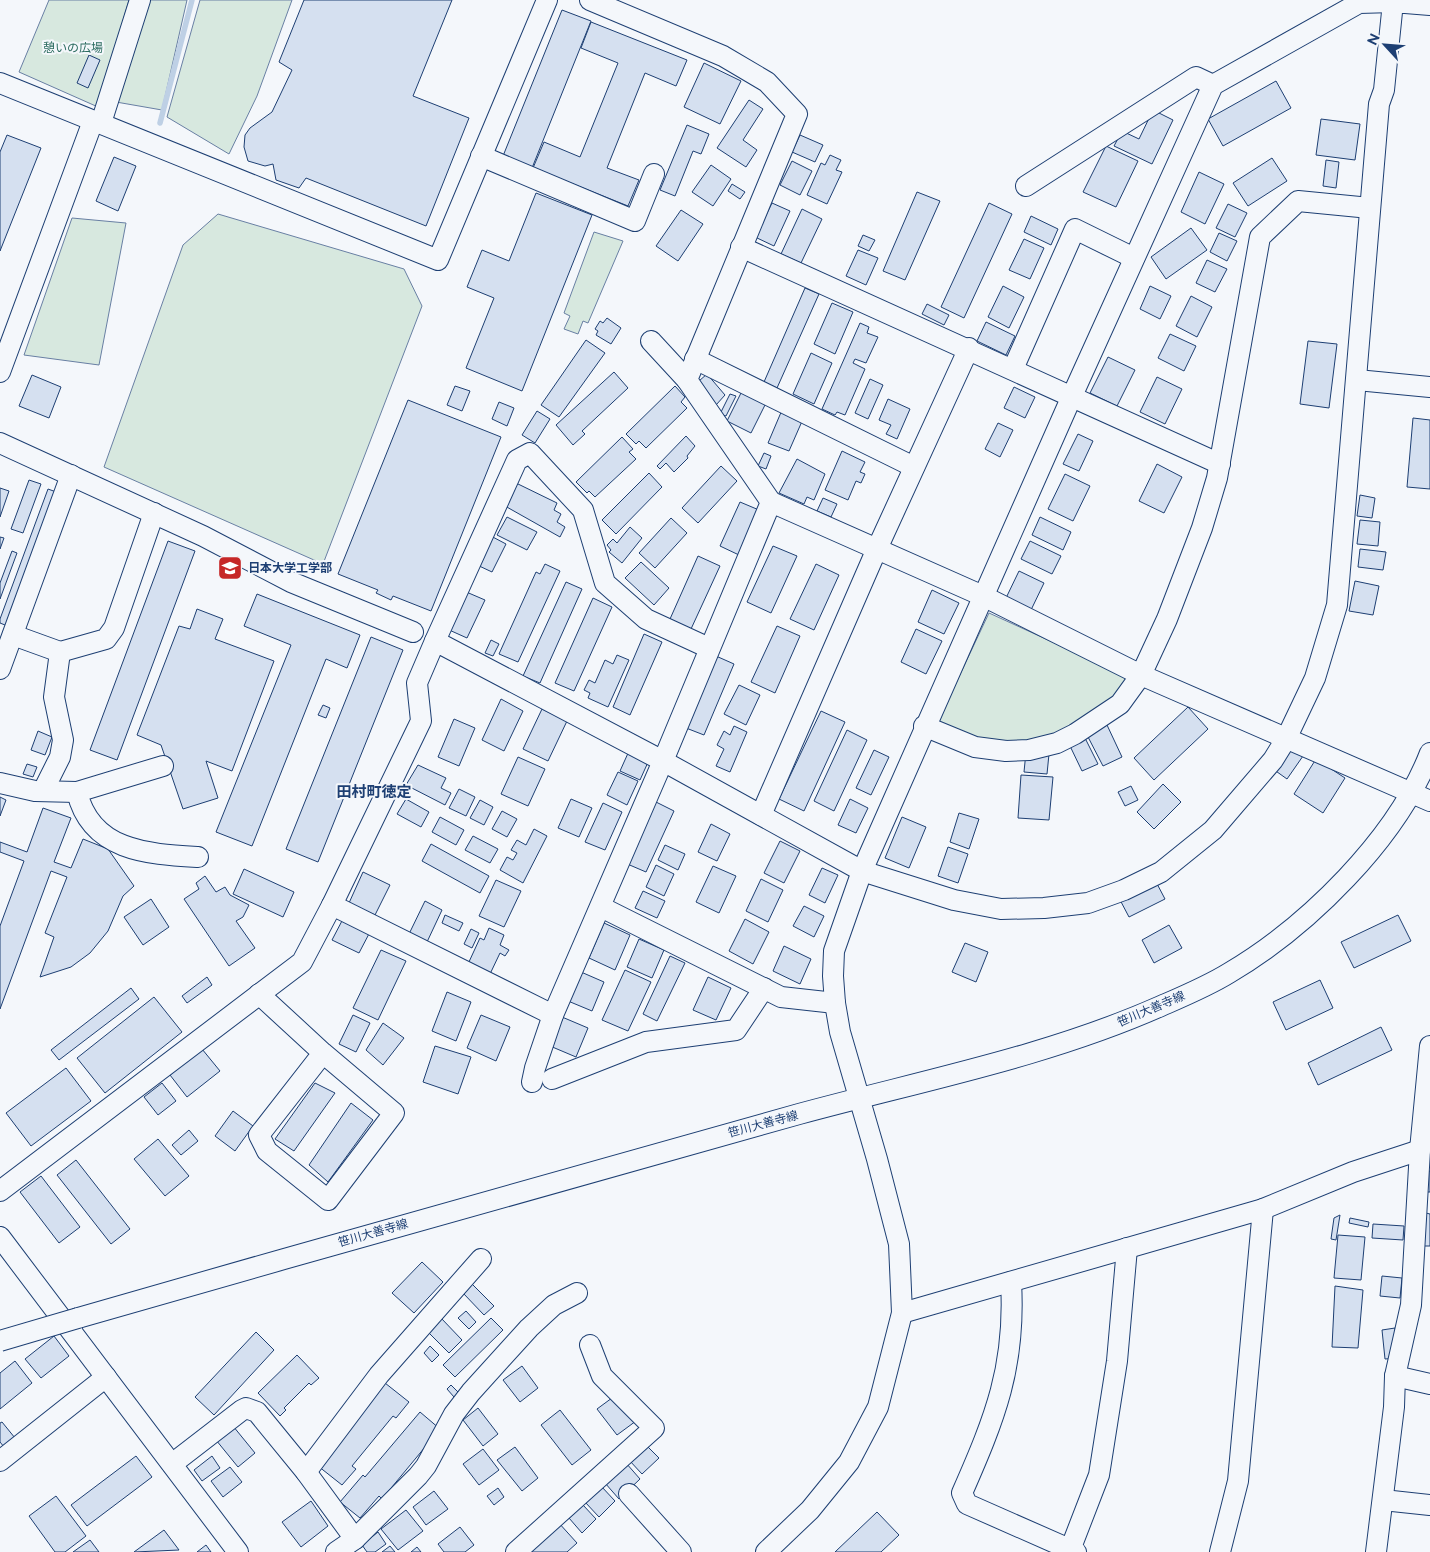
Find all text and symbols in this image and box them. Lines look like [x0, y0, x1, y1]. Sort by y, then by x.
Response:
north arrow [1360, 20, 1410, 70]
text: N [1364, 31, 1383, 48]
park label: 憩いの広場 [43, 41, 103, 55]
school or university icon: 日本大学工学部 [217, 555, 243, 581]
place label: 日本大学工学部 [248, 561, 332, 575]
district label: 田村町徳定 [336, 783, 412, 801]
street label: 笹川大善寺線 [1115, 988, 1187, 1030]
street label: 笹川大善寺線 [726, 1108, 800, 1140]
street label: 笹川大善寺線 [336, 1216, 410, 1250]

